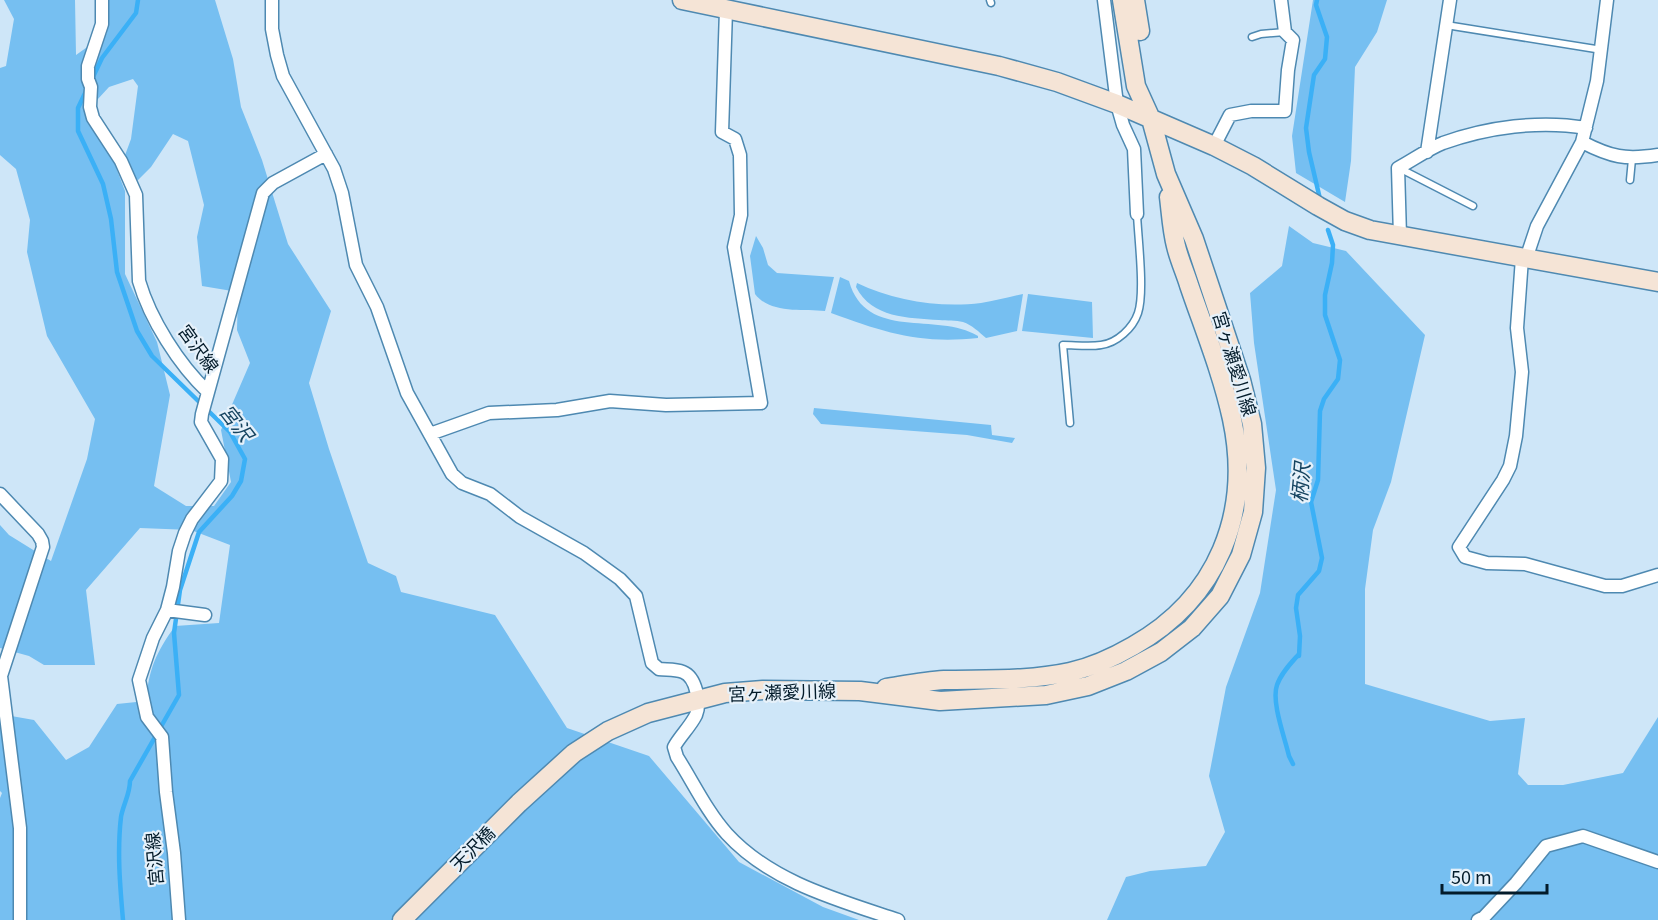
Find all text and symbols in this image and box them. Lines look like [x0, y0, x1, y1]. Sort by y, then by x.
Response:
street label: 宮ヶ瀬愛川線 [1208, 308, 1264, 419]
street label: 宮沢線 [173, 318, 226, 377]
water label: 宮沢 [213, 397, 263, 449]
water label: 柄沢 [1283, 459, 1316, 504]
street label: 宮ヶ瀬愛川線 [728, 676, 836, 706]
street label: 天沢橋 [443, 819, 500, 876]
street label: 宮沢線 [138, 831, 168, 887]
scale bar [1442, 857, 1547, 895]
text: 50 m [1451, 863, 1492, 889]

